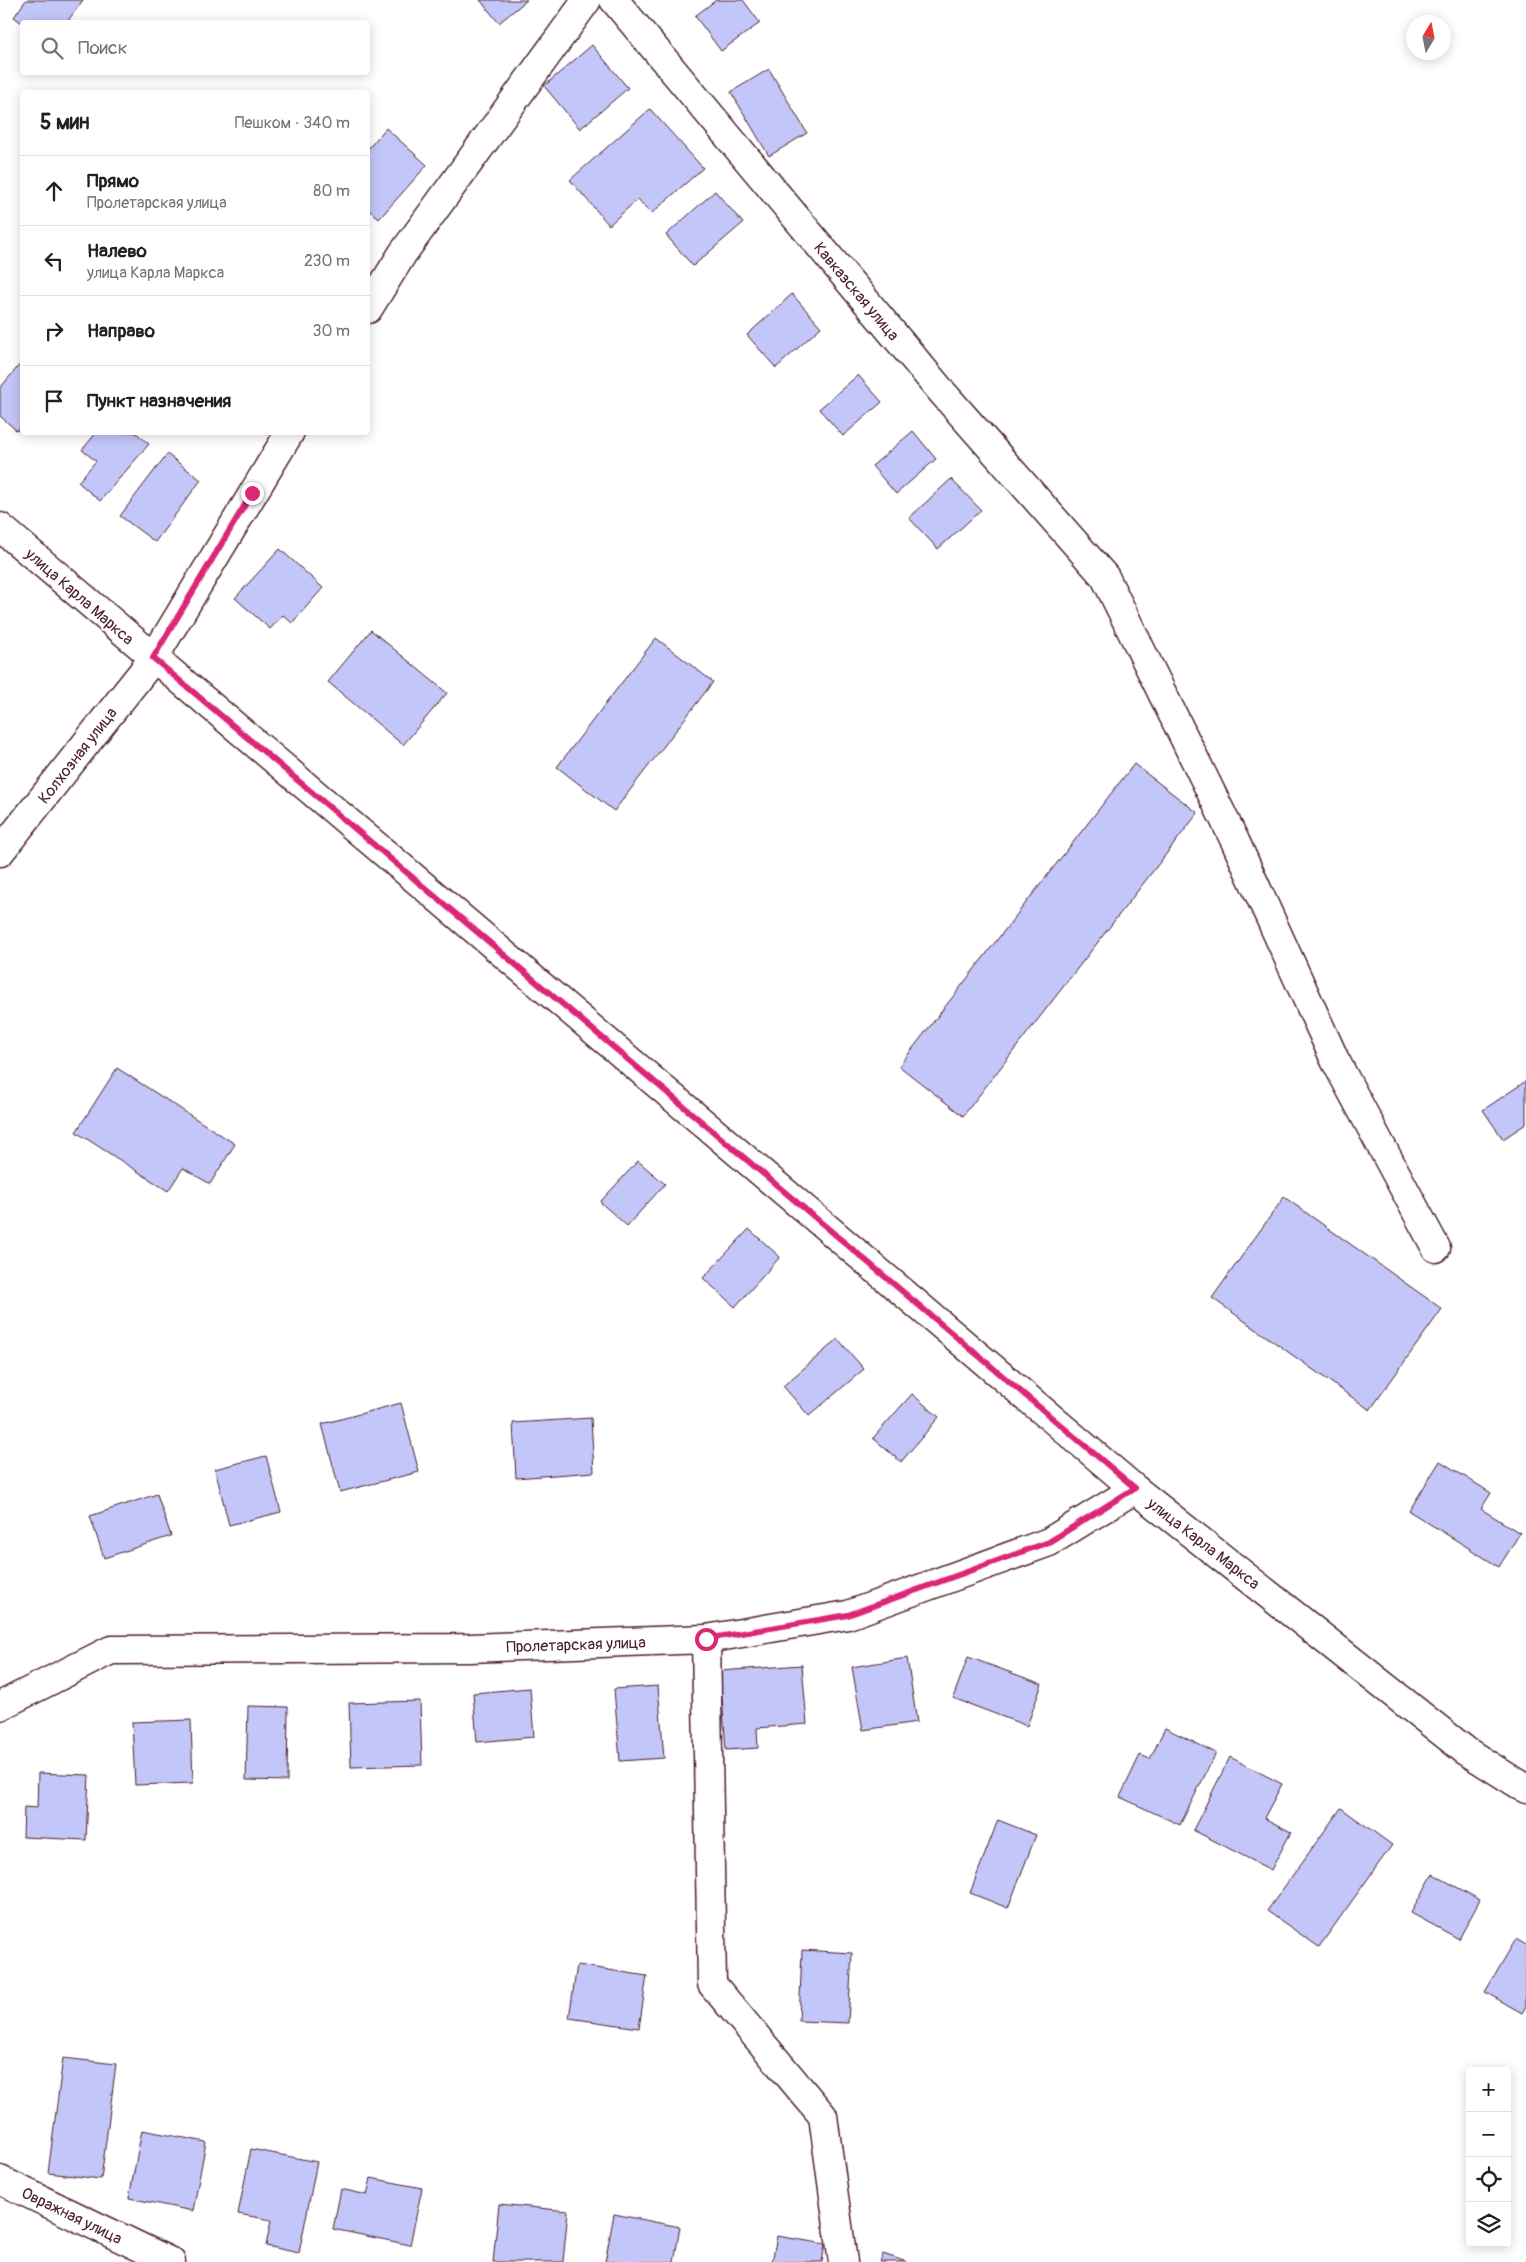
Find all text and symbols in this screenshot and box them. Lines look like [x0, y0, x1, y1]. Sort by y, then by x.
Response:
north arrow [1406, 15, 1451, 60]
search box [20, 20, 370, 75]
icon: search [38, 34, 66, 62]
text: Поиск [78, 36, 128, 60]
text: 5 мин [40, 109, 90, 136]
text: Пешком · 340 m [235, 113, 350, 133]
text: Прямо [87, 169, 139, 193]
icon: ahead [40, 177, 68, 205]
text: 80 m [313, 181, 350, 201]
text: Пролетарская улица [87, 193, 227, 213]
street label: Кавказская улица [809, 238, 903, 345]
text: Налево [87, 239, 147, 263]
icon: left [40, 247, 68, 275]
text: 230 m [304, 251, 350, 271]
text: улица Карла Маркса [87, 263, 224, 283]
icon: right [40, 317, 68, 345]
text: Направо [87, 319, 155, 343]
text: 30 m [312, 321, 350, 341]
icon: arrive [40, 387, 68, 415]
text: Пункт назначения [87, 389, 231, 413]
route end [241, 482, 264, 505]
street label: улица Карла Маркса [20, 544, 138, 649]
street label: Колхозная улица [34, 703, 122, 808]
street label: улица Карла Маркса [1142, 1493, 1264, 1594]
route start [695, 1628, 718, 1651]
street label: Пролетарская улица [506, 1633, 646, 1657]
map controls [1466, 2067, 1511, 2247]
button: + [1466, 2067, 1511, 2112]
button: − [1466, 2112, 1511, 2157]
button: locate [1466, 2157, 1511, 2202]
street label: Овражная улица [18, 2183, 125, 2249]
button: layers [1466, 2202, 1511, 2247]

